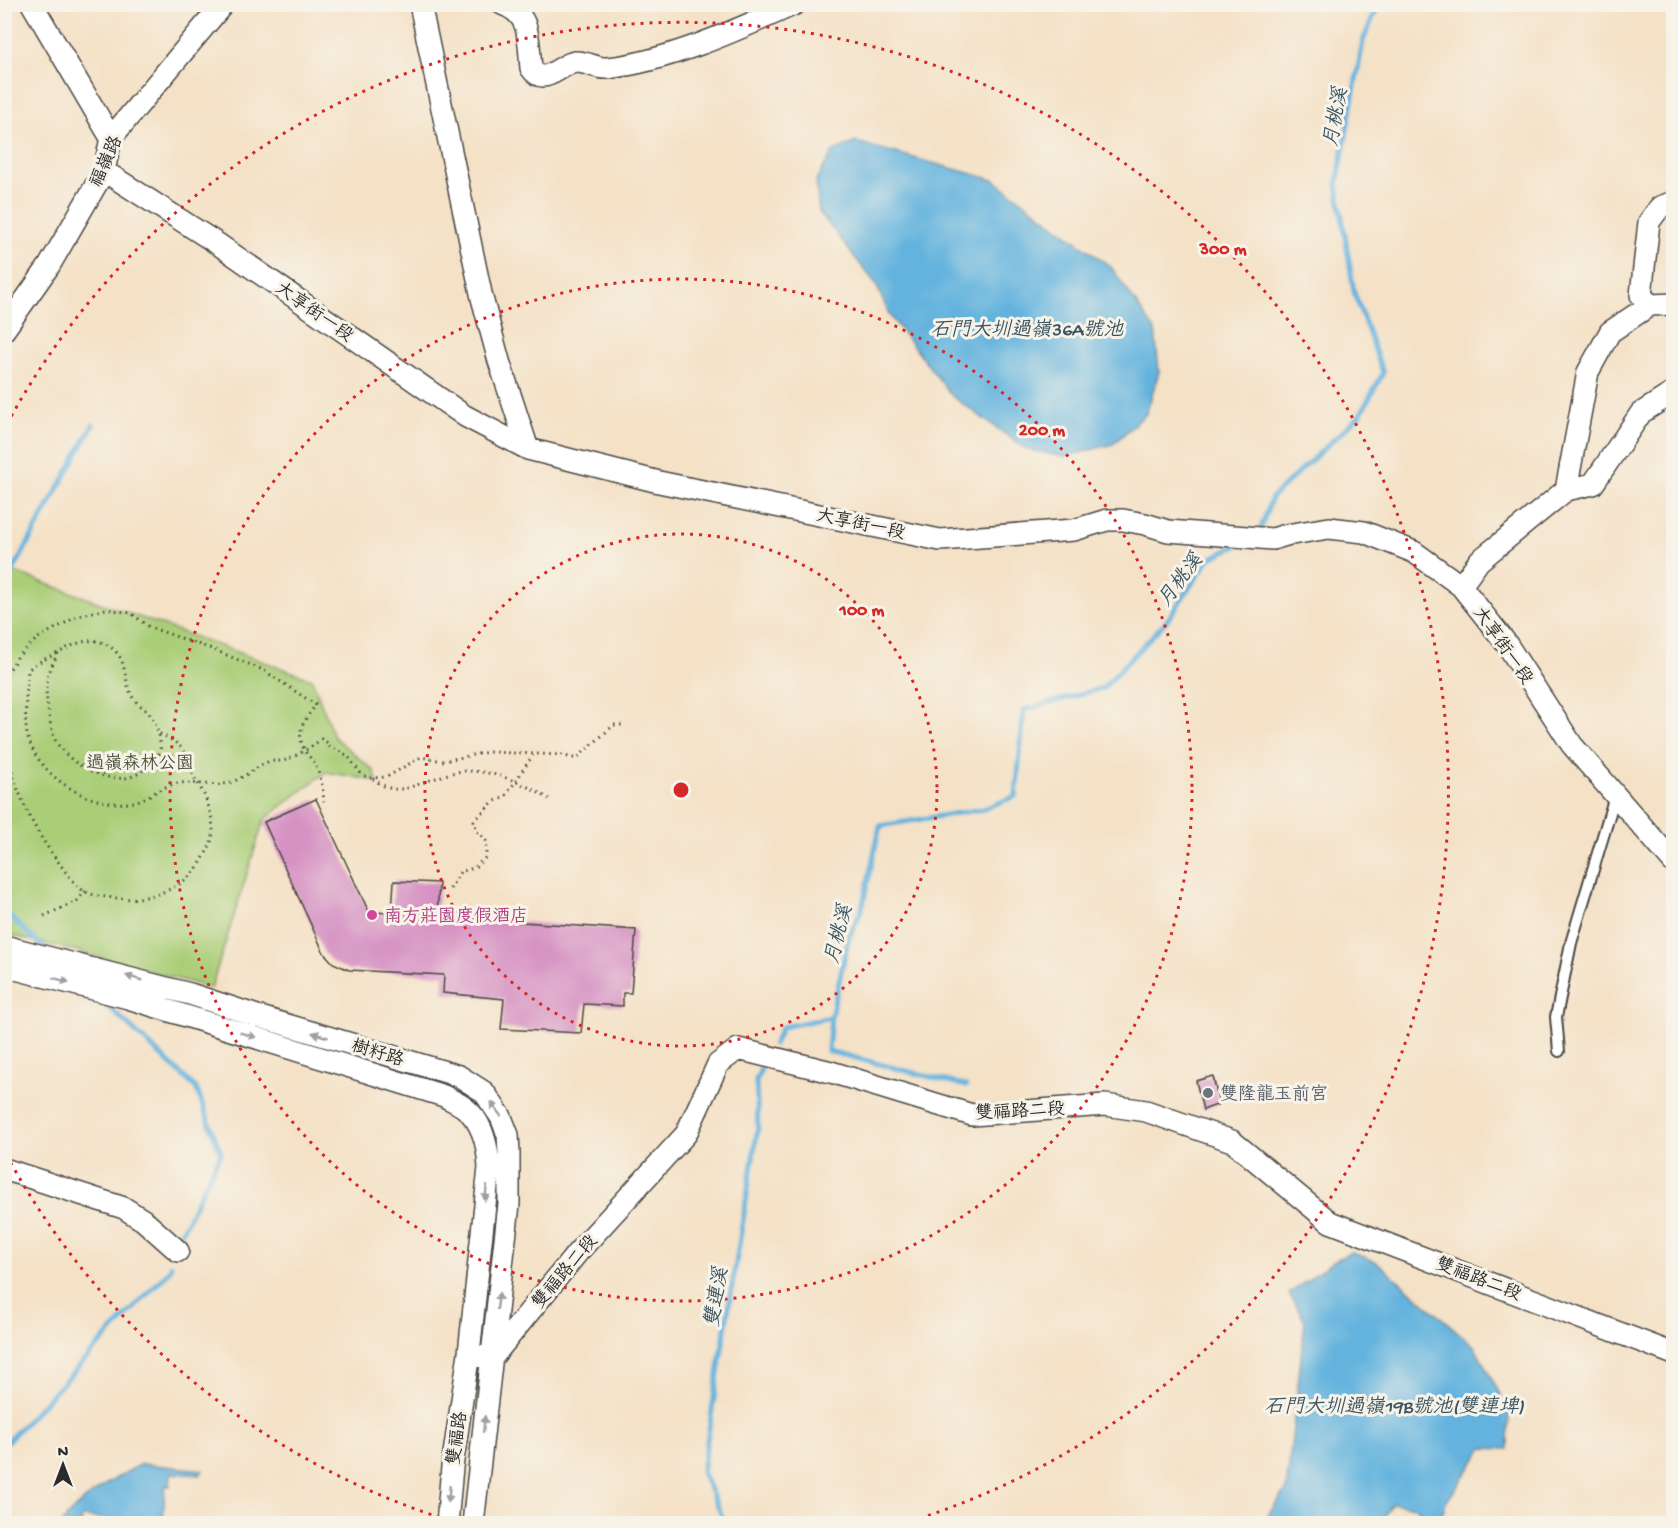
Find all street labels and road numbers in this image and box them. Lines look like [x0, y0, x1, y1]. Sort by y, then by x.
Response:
street label: 福嶺路 [85, 132, 128, 191]
street label: 大享街一段 [271, 278, 357, 347]
street label: 大享街一段 [814, 505, 907, 545]
street label: 大享街一段 [1468, 603, 1537, 689]
street label: 樹籽路 [348, 1035, 406, 1072]
street label: 雙福路二段 [975, 1099, 1066, 1125]
street label: 雙福路二段 [528, 1231, 603, 1314]
street label: 雙福路二段 [1432, 1253, 1524, 1306]
street label: 雙福路 [443, 1410, 473, 1467]

